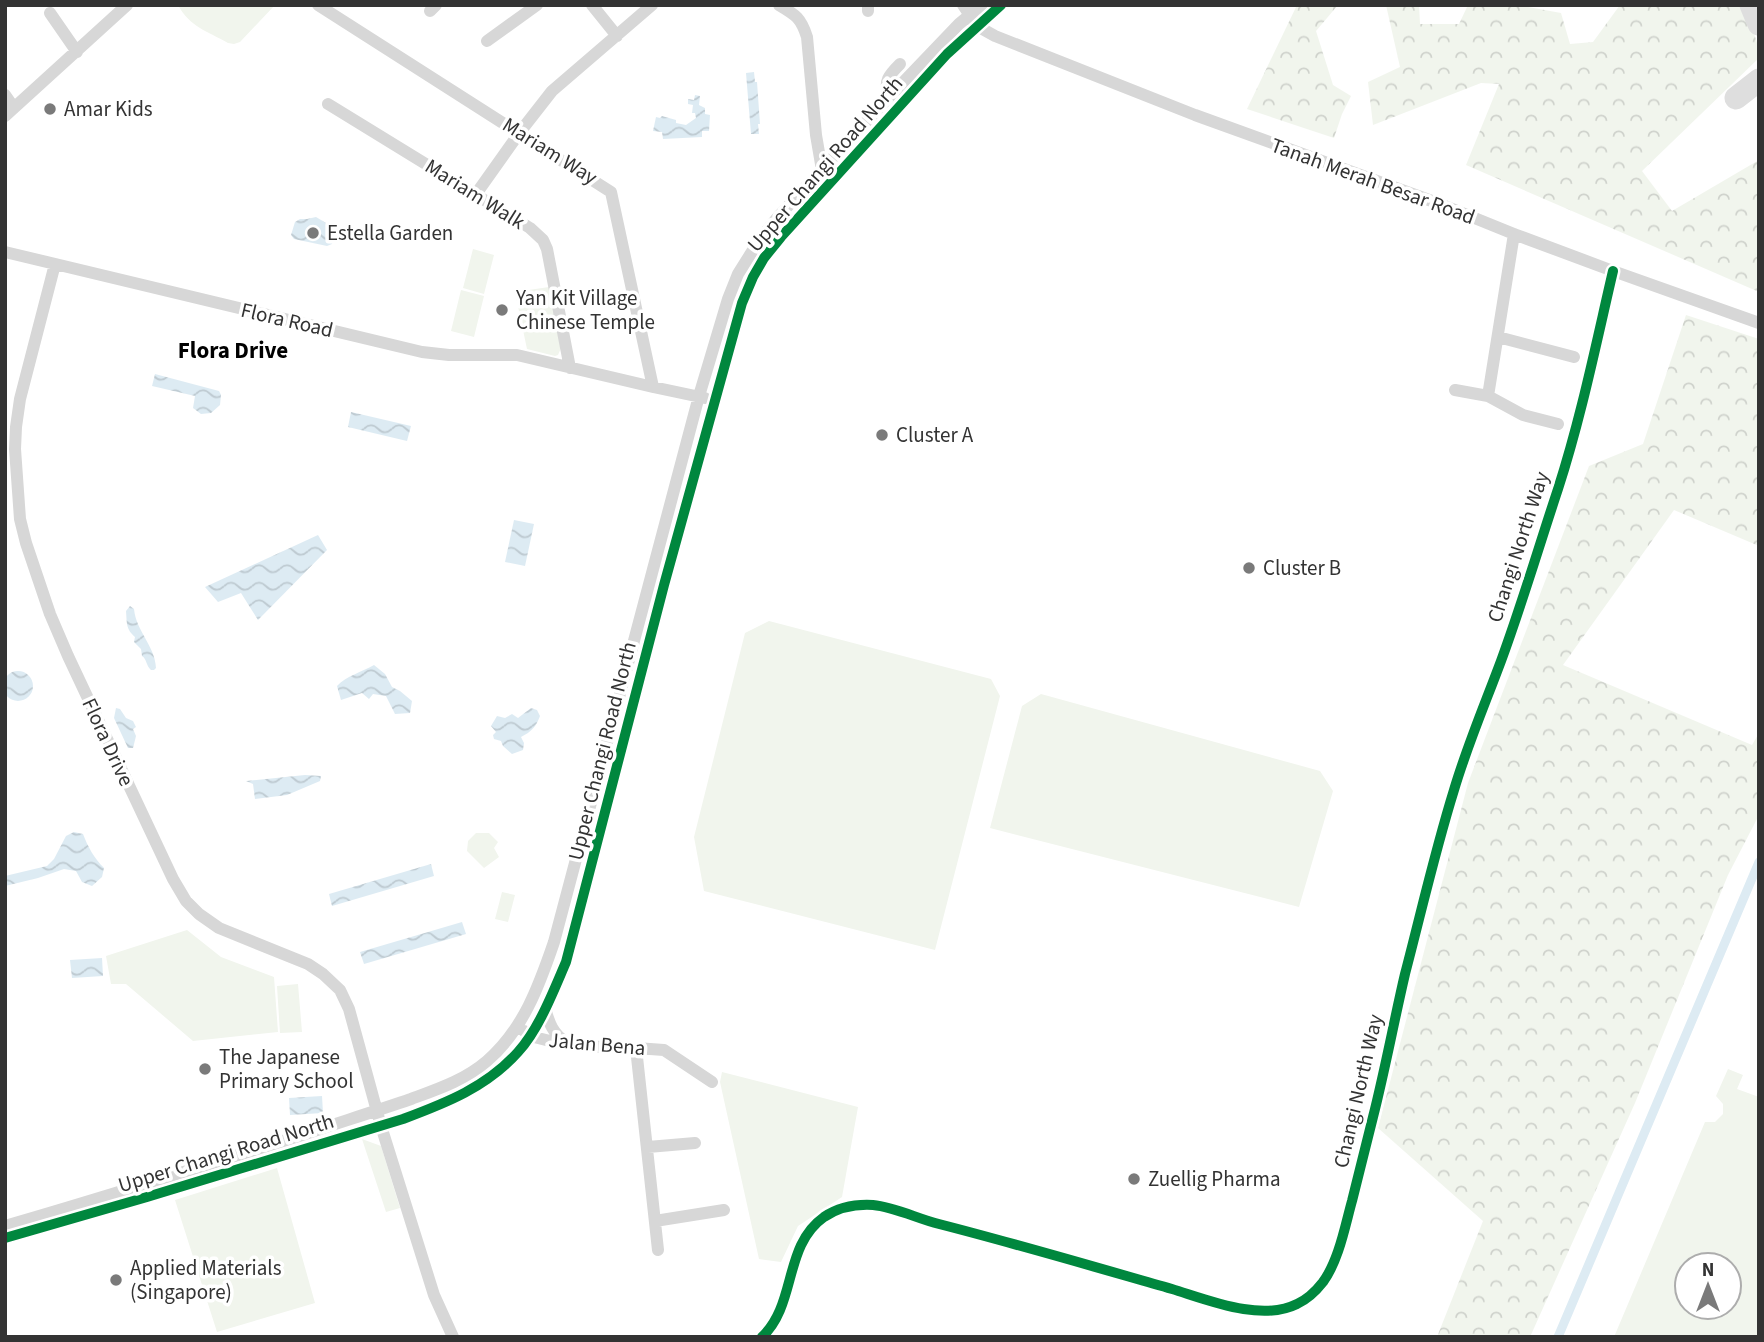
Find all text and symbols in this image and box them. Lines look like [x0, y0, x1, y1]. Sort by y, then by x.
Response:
street label: Upper Changi Road North [740, 70, 910, 258]
place label: Amar Kids [64, 94, 153, 124]
marker: Amar Kids [42, 101, 58, 117]
street label: Mariam Way [497, 110, 603, 192]
street label: Tanah Merah Besar Road [1267, 130, 1479, 232]
street label: Mariam Walk [419, 151, 531, 237]
place label: Estella Garden [327, 218, 453, 248]
marker: Estella Garden [305, 225, 321, 241]
place label: Yan Kit Village Chinese Temple [515, 283, 655, 337]
street label: Flora Road [238, 295, 336, 345]
marker: Yan Kit Village Chinese Temple [494, 302, 510, 318]
district label: Flora Drive [178, 334, 288, 367]
place label: Cluster A [896, 420, 974, 450]
marker: Cluster A [874, 427, 890, 443]
street label: Changi North Way [1479, 468, 1557, 626]
place label: Cluster B [1263, 553, 1341, 583]
marker: Cluster B [1241, 560, 1257, 576]
street label: Upper Changi Road North [560, 639, 644, 863]
street label: Flora Drive [74, 693, 142, 791]
street label: Changi North Way [1326, 1011, 1390, 1171]
street label: Jalan Bena [547, 1025, 647, 1063]
place label: The Japanese Primary School [219, 1042, 354, 1096]
marker: The Japanese Primary School [197, 1061, 213, 1077]
street label: Upper Changi Road North [114, 1106, 338, 1200]
place label: Zuellig Pharma [1148, 1164, 1281, 1194]
marker: Zuellig Pharma [1126, 1171, 1142, 1187]
north arrow [1673, 1251, 1743, 1321]
place label: Applied Materials (Singapore) [130, 1253, 282, 1307]
text: N [1702, 1257, 1714, 1284]
marker: Applied Materials (Singapore) [108, 1272, 124, 1288]

